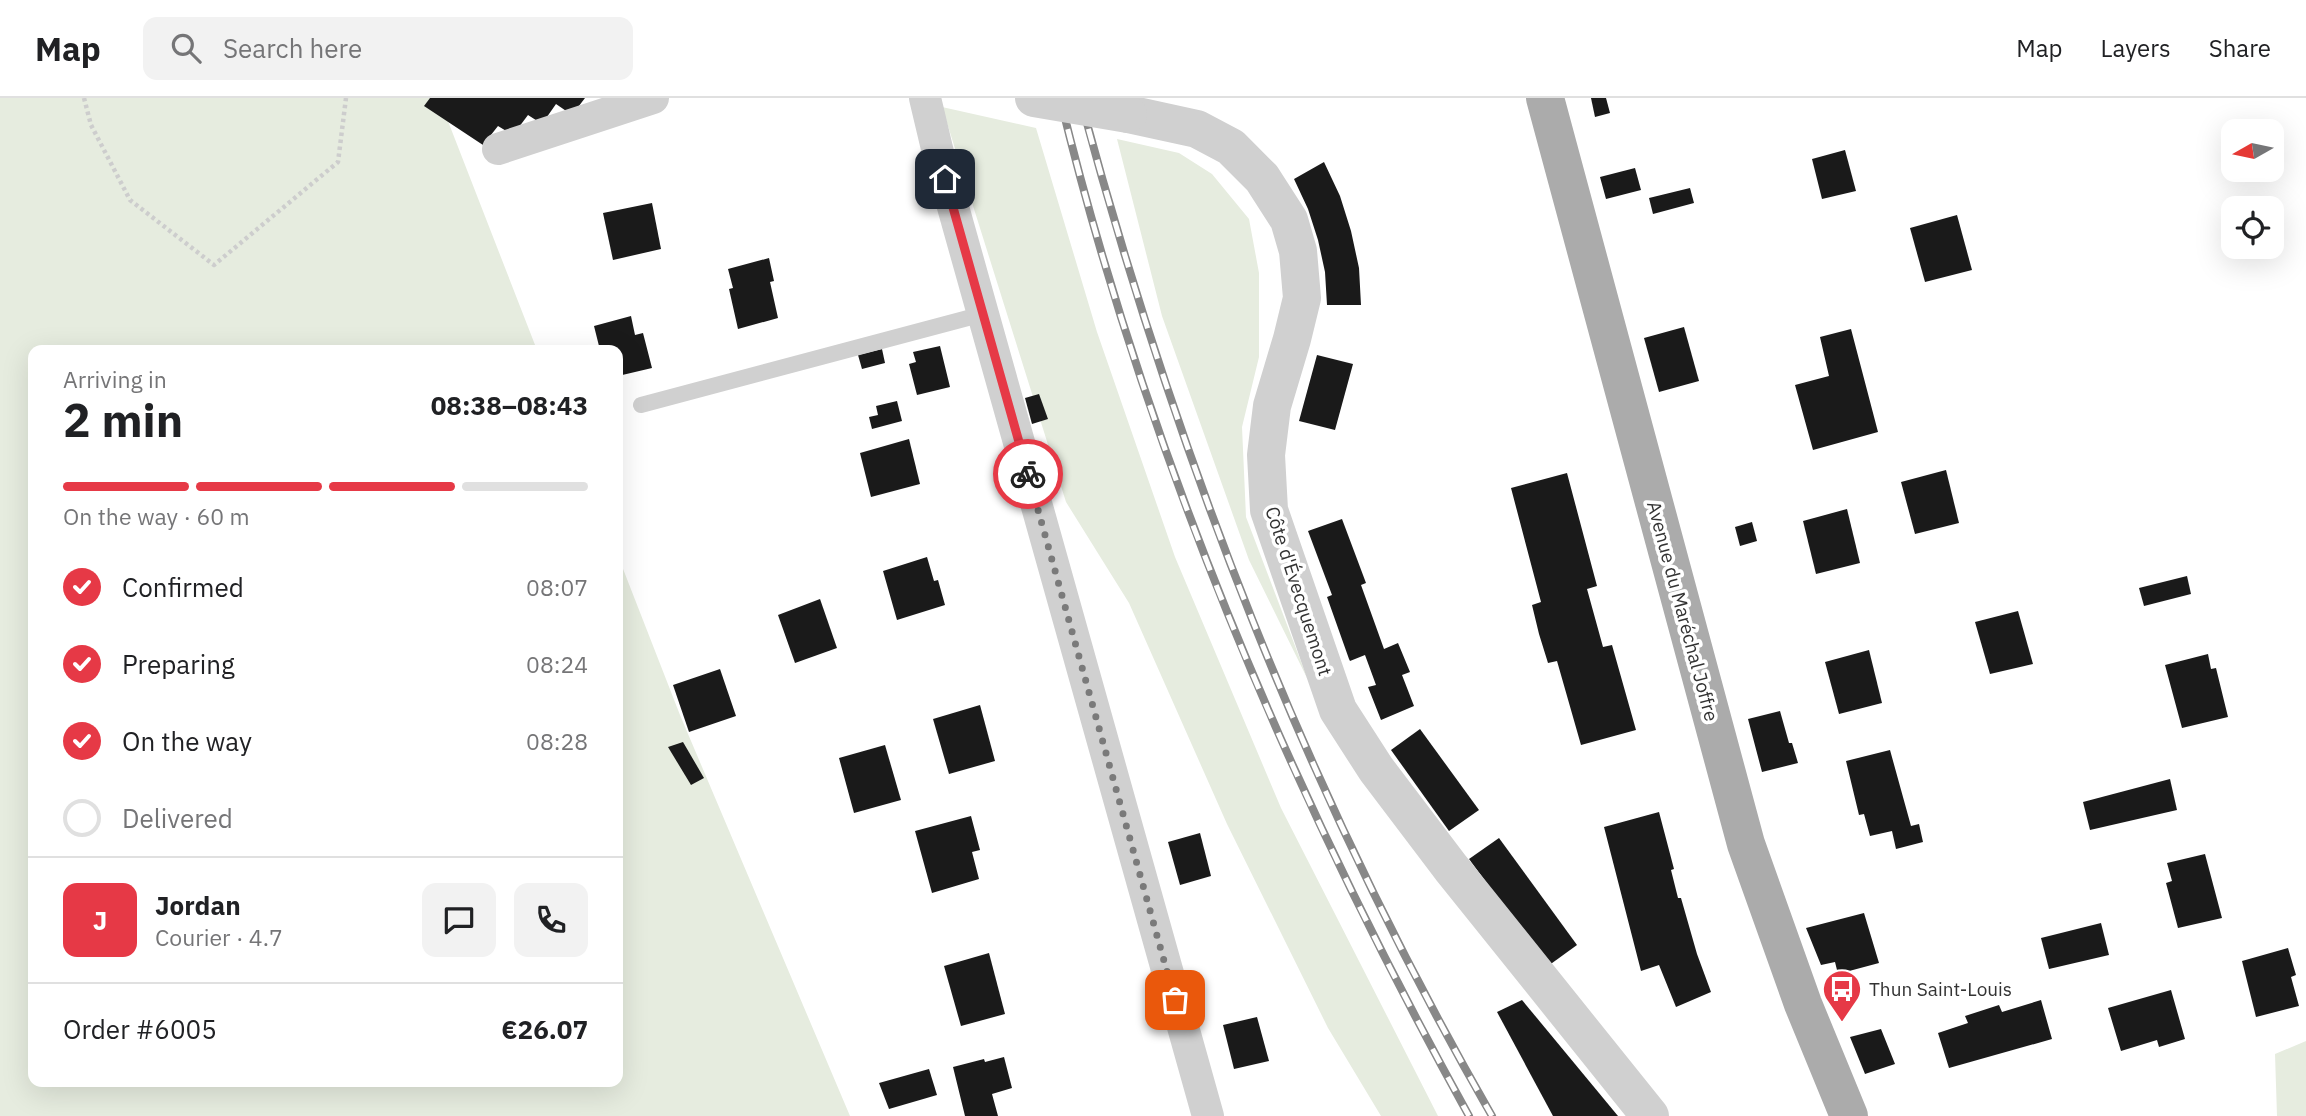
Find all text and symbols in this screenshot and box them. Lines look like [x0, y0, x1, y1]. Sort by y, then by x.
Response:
search box [143, 17, 633, 80]
text: Map [35, 27, 101, 70]
icon: search [167, 29, 205, 67]
text: Search here [223, 31, 362, 65]
text: Map [2016, 32, 2063, 64]
text: Layers [2101, 32, 2171, 64]
text: Share [2209, 32, 2271, 64]
north arrow [2221, 119, 2284, 182]
map controls [2221, 119, 2284, 259]
pin [915, 149, 975, 209]
icon: home [926, 160, 964, 198]
button: locate [2221, 196, 2284, 259]
text: Arriving in [63, 364, 167, 394]
text: 08:38–08:43 [431, 388, 588, 422]
text: 2 min [63, 390, 183, 450]
courier [993, 439, 1063, 509]
icon: bike [1009, 455, 1047, 493]
street label: Avenue du Maréchal Joffre [1642, 498, 1724, 724]
text: On the way · 60 m [63, 501, 250, 531]
street label: Côte d'Évecquemont [1260, 503, 1338, 679]
icon: check [63, 568, 101, 606]
text: Confirmed [122, 570, 244, 604]
text: 08:07 [526, 572, 588, 602]
icon: check [63, 645, 101, 683]
text: Preparing [122, 647, 235, 681]
text: 08:24 [526, 649, 588, 679]
icon: check [63, 722, 101, 760]
text: On the way [122, 724, 252, 758]
text: 08:28 [526, 726, 588, 756]
text: Delivered [122, 801, 233, 835]
button: chat [422, 883, 496, 957]
button: phone [514, 883, 588, 957]
text: Jordan [155, 888, 241, 922]
text: J [93, 903, 107, 937]
text: Courier · 4.7 [155, 922, 283, 952]
bus stop icon: Thun Saint-Louis [1821, 968, 1863, 1023]
pin [1145, 970, 1205, 1030]
place label: Thun Saint-Louis [1869, 977, 2012, 1001]
icon: bag [1156, 981, 1194, 1019]
text: Order #6005 [63, 1012, 217, 1046]
text: €26.07 [501, 1012, 588, 1046]

